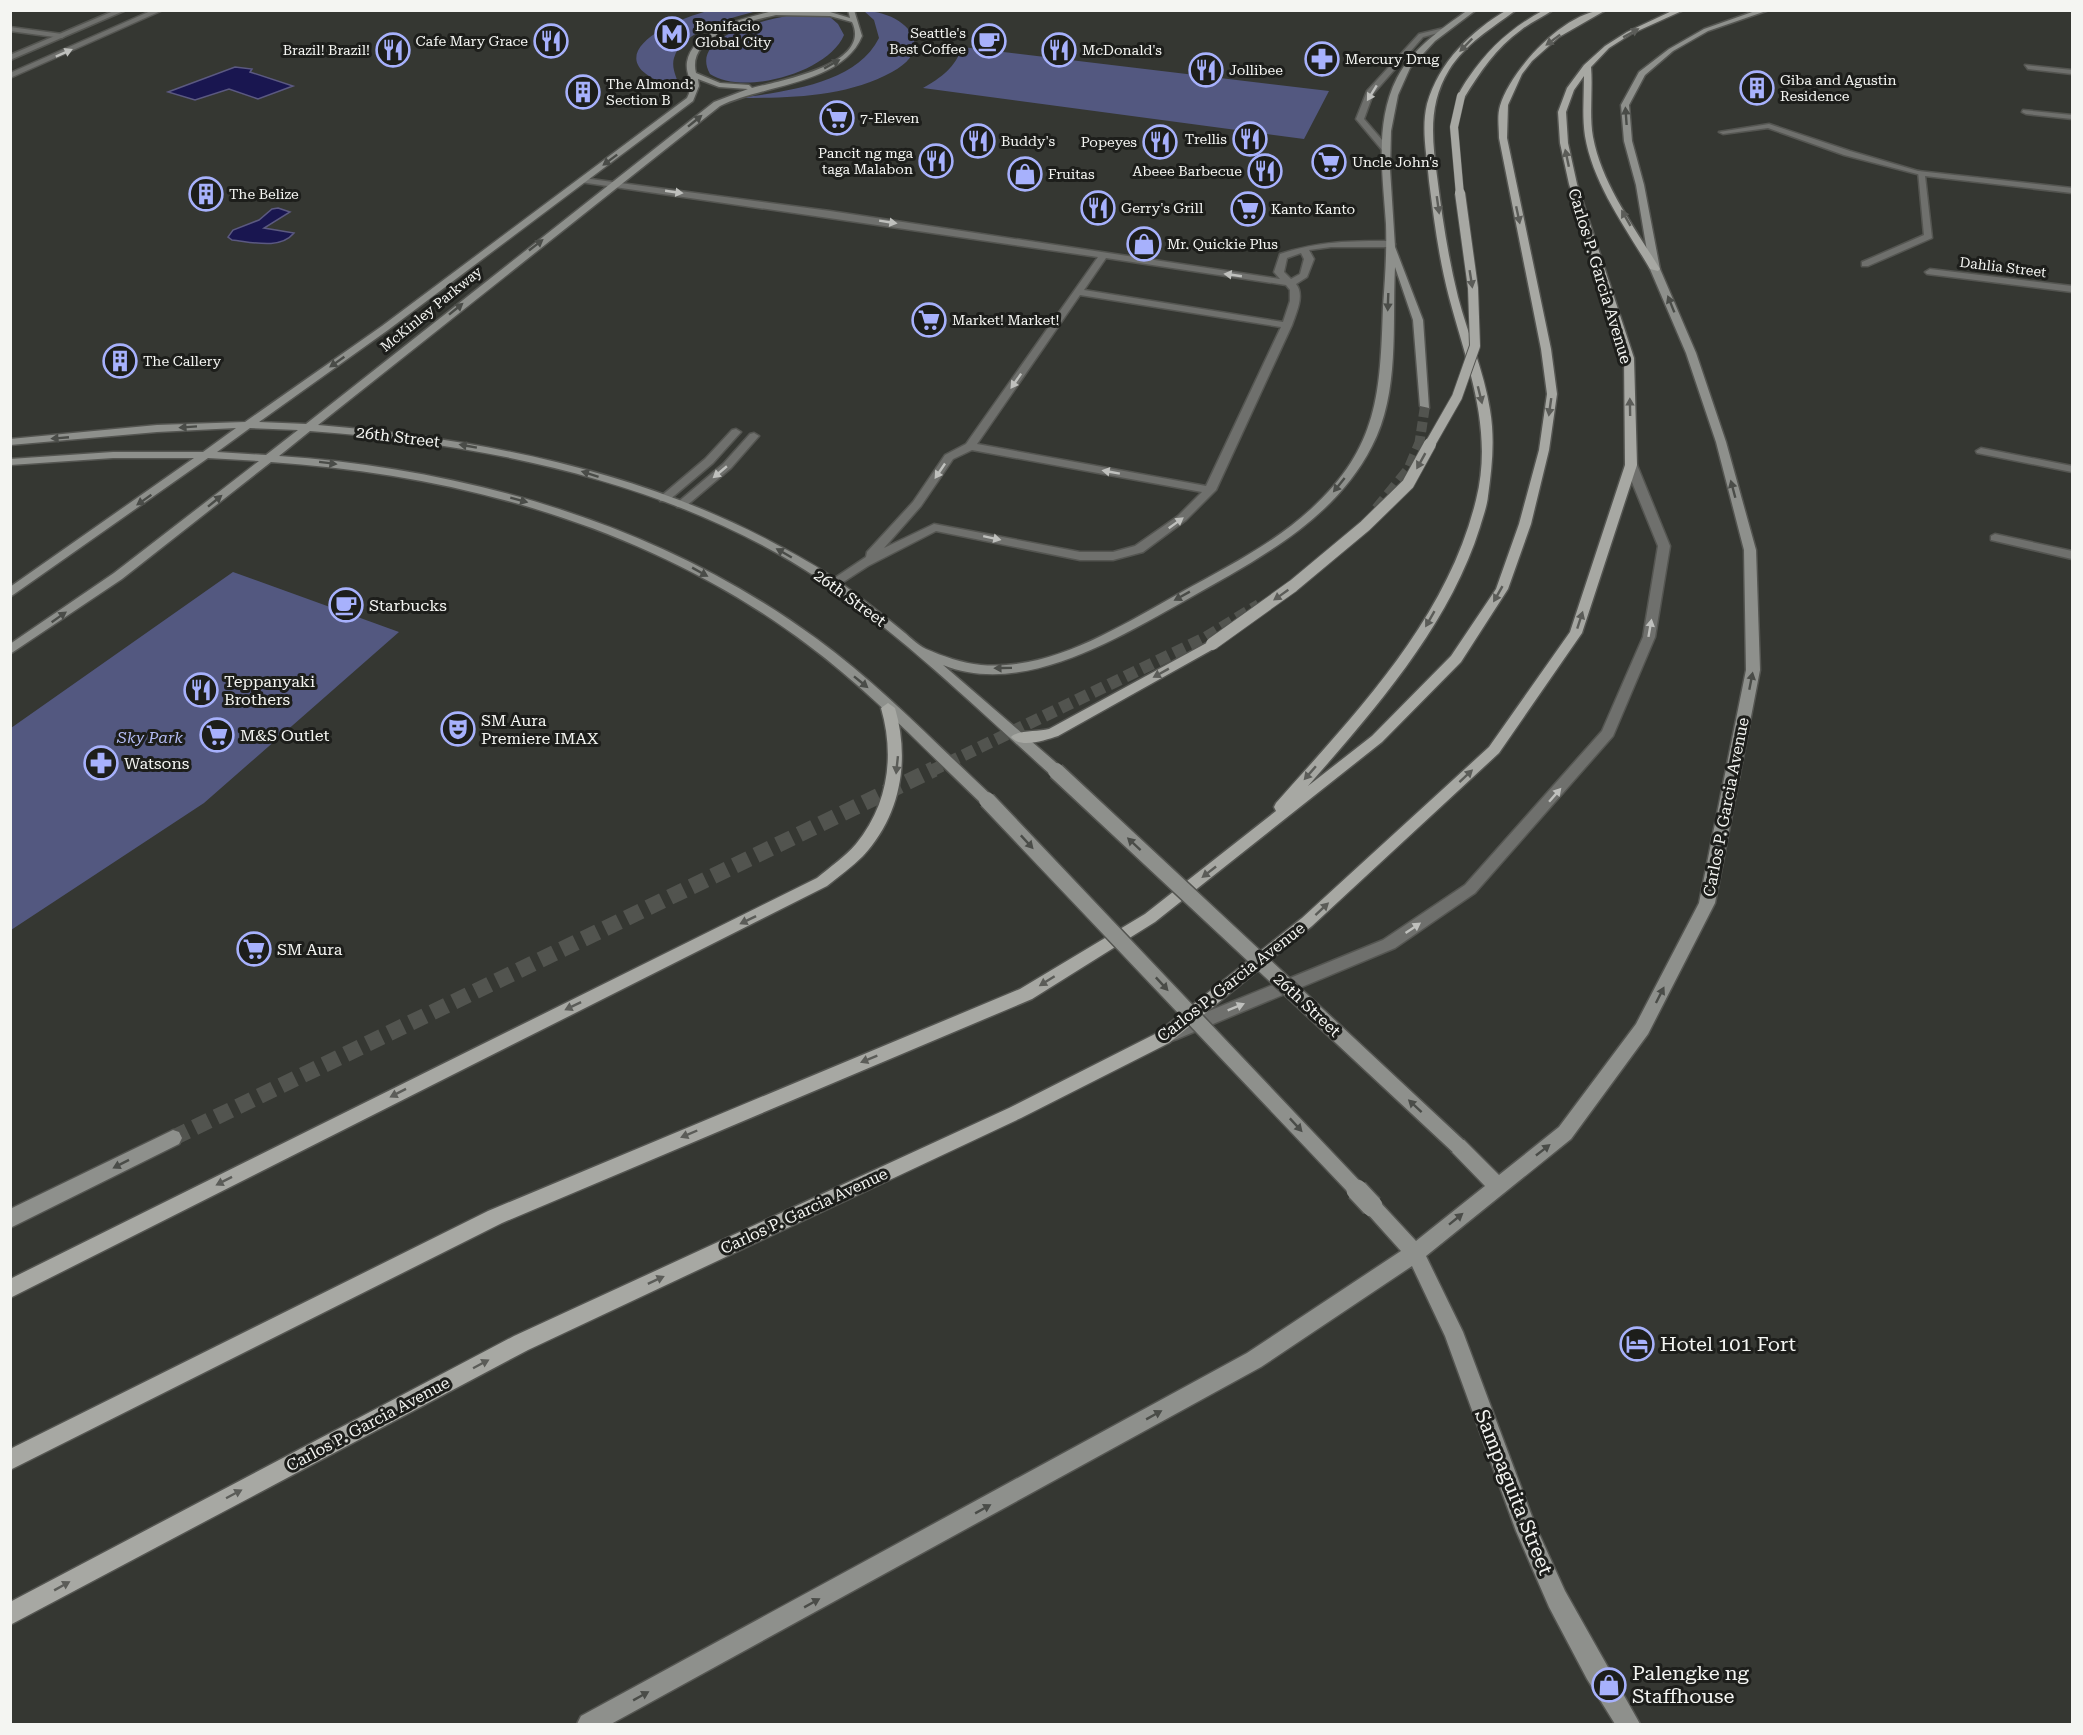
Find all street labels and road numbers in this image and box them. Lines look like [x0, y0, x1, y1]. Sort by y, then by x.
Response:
street label: Carlos P. Garcia Avenue [1564, 186, 1636, 366]
street label: Dahlia Street [1959, 254, 2047, 280]
street label: McKinley Parkway [377, 263, 485, 355]
street label: 26th Street [355, 422, 441, 452]
street label: 26th Street [810, 566, 890, 630]
street label: Carlos P. Garcia Avenue [1699, 715, 1753, 898]
street label: Carlos P. Garcia Avenue [1153, 918, 1309, 1046]
street label: 26th Street [1270, 969, 1344, 1041]
street label: Carlos P. Garcia Avenue [717, 1164, 891, 1258]
street label: Carlos P. Garcia Avenue [283, 1373, 453, 1475]
street label: Sampaguita Street [1470, 1406, 1558, 1579]

